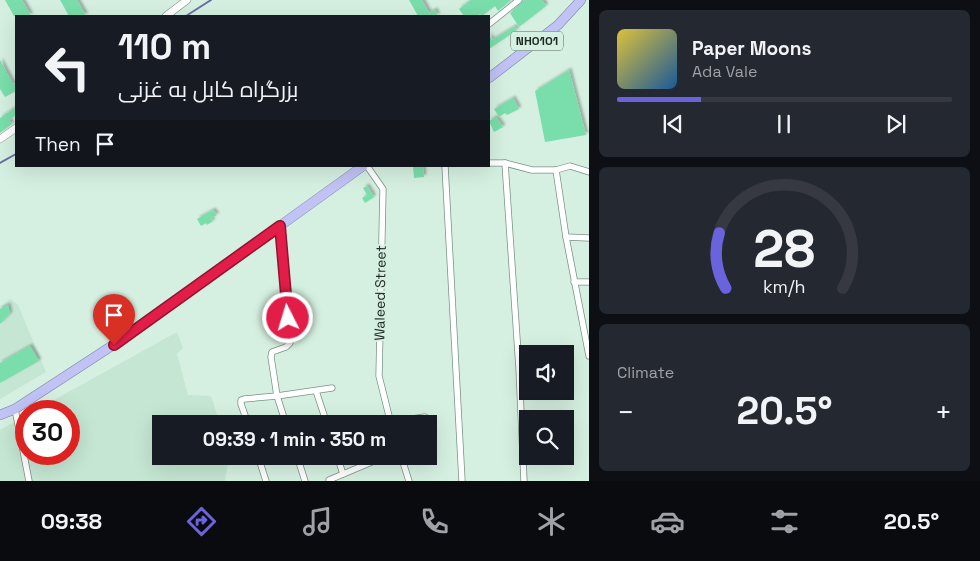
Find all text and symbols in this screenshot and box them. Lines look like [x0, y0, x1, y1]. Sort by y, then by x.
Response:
text: 110 m [118, 25, 211, 69]
road number: NH0101 [511, 31, 563, 50]
icon: left [35, 35, 100, 100]
text: Paper Moons [692, 36, 811, 61]
text: Ada Vale [692, 61, 757, 82]
text: بزرگراه کابل به غزنی [118, 75, 298, 103]
icon: previous [659, 110, 687, 138]
icon: pause [770, 110, 798, 138]
icon: next [882, 110, 910, 138]
icon: arrive [91, 130, 119, 158]
text: Then [35, 132, 81, 157]
text: 28 [753, 216, 816, 282]
street label: Waleed Street [370, 245, 390, 341]
text: km/h [763, 275, 806, 298]
position arrow [261, 291, 313, 343]
pin [93, 294, 135, 345]
icon: arrive [100, 301, 128, 329]
map controls [519, 345, 574, 465]
button: sound [519, 345, 574, 400]
text: Climate [617, 362, 674, 383]
text: 20.5° [737, 387, 832, 435]
text: − [617, 394, 634, 430]
text: + [935, 394, 952, 430]
speed limit sign: 30 [15, 400, 80, 465]
button: search [519, 410, 574, 465]
text: 09:39 · 1 min · 350 m [203, 427, 386, 452]
icon: directions [184, 504, 219, 539]
icon: music [300, 504, 335, 539]
icon: phone [417, 504, 452, 539]
icon: climate [534, 504, 569, 539]
icon: car [650, 504, 685, 539]
icon: filters [767, 504, 802, 539]
text: 09:38 [41, 507, 102, 535]
text: 20.5° [884, 507, 939, 535]

